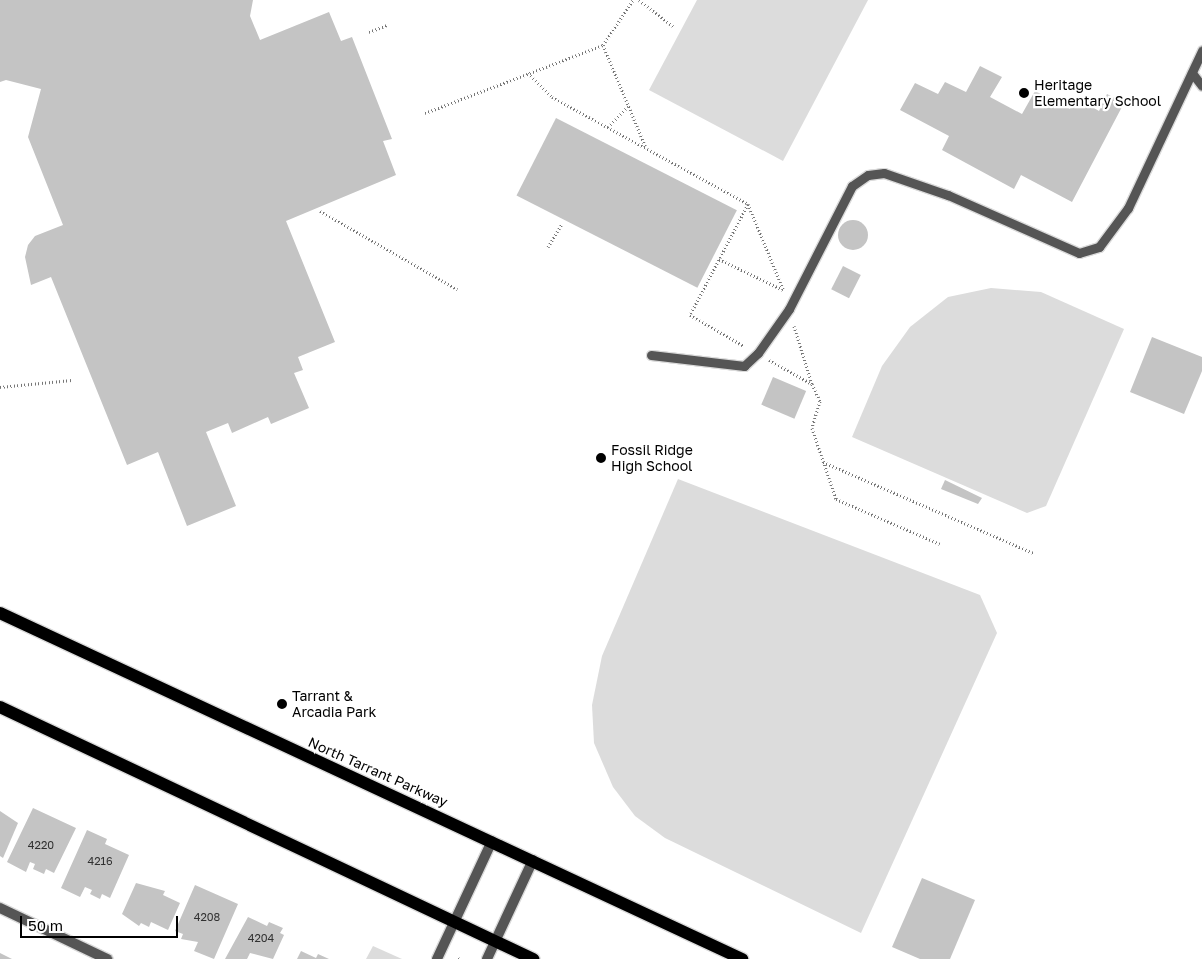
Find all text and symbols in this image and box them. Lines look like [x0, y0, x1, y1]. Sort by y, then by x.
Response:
place label: Heritage Elementary School [1034, 77, 1161, 110]
marker: Heritage Elementary School [1018, 87, 1030, 99]
place label: Fossil Ridge High School [611, 442, 693, 474]
marker: Fossil Ridge High School [595, 452, 607, 464]
place label: Tarrant & Arcadia Park [292, 688, 376, 720]
marker: Tarrant & Arcadia Park [276, 698, 288, 710]
street label: North Tarrant Parkway [306, 734, 450, 810]
house number: 4220 [28, 838, 54, 852]
house number: 4216 [87, 854, 113, 868]
scale bar [22, 906, 180, 938]
house number: 4208 [194, 910, 220, 924]
text: 50 m [28, 916, 63, 934]
house number: 4204 [248, 931, 274, 945]

